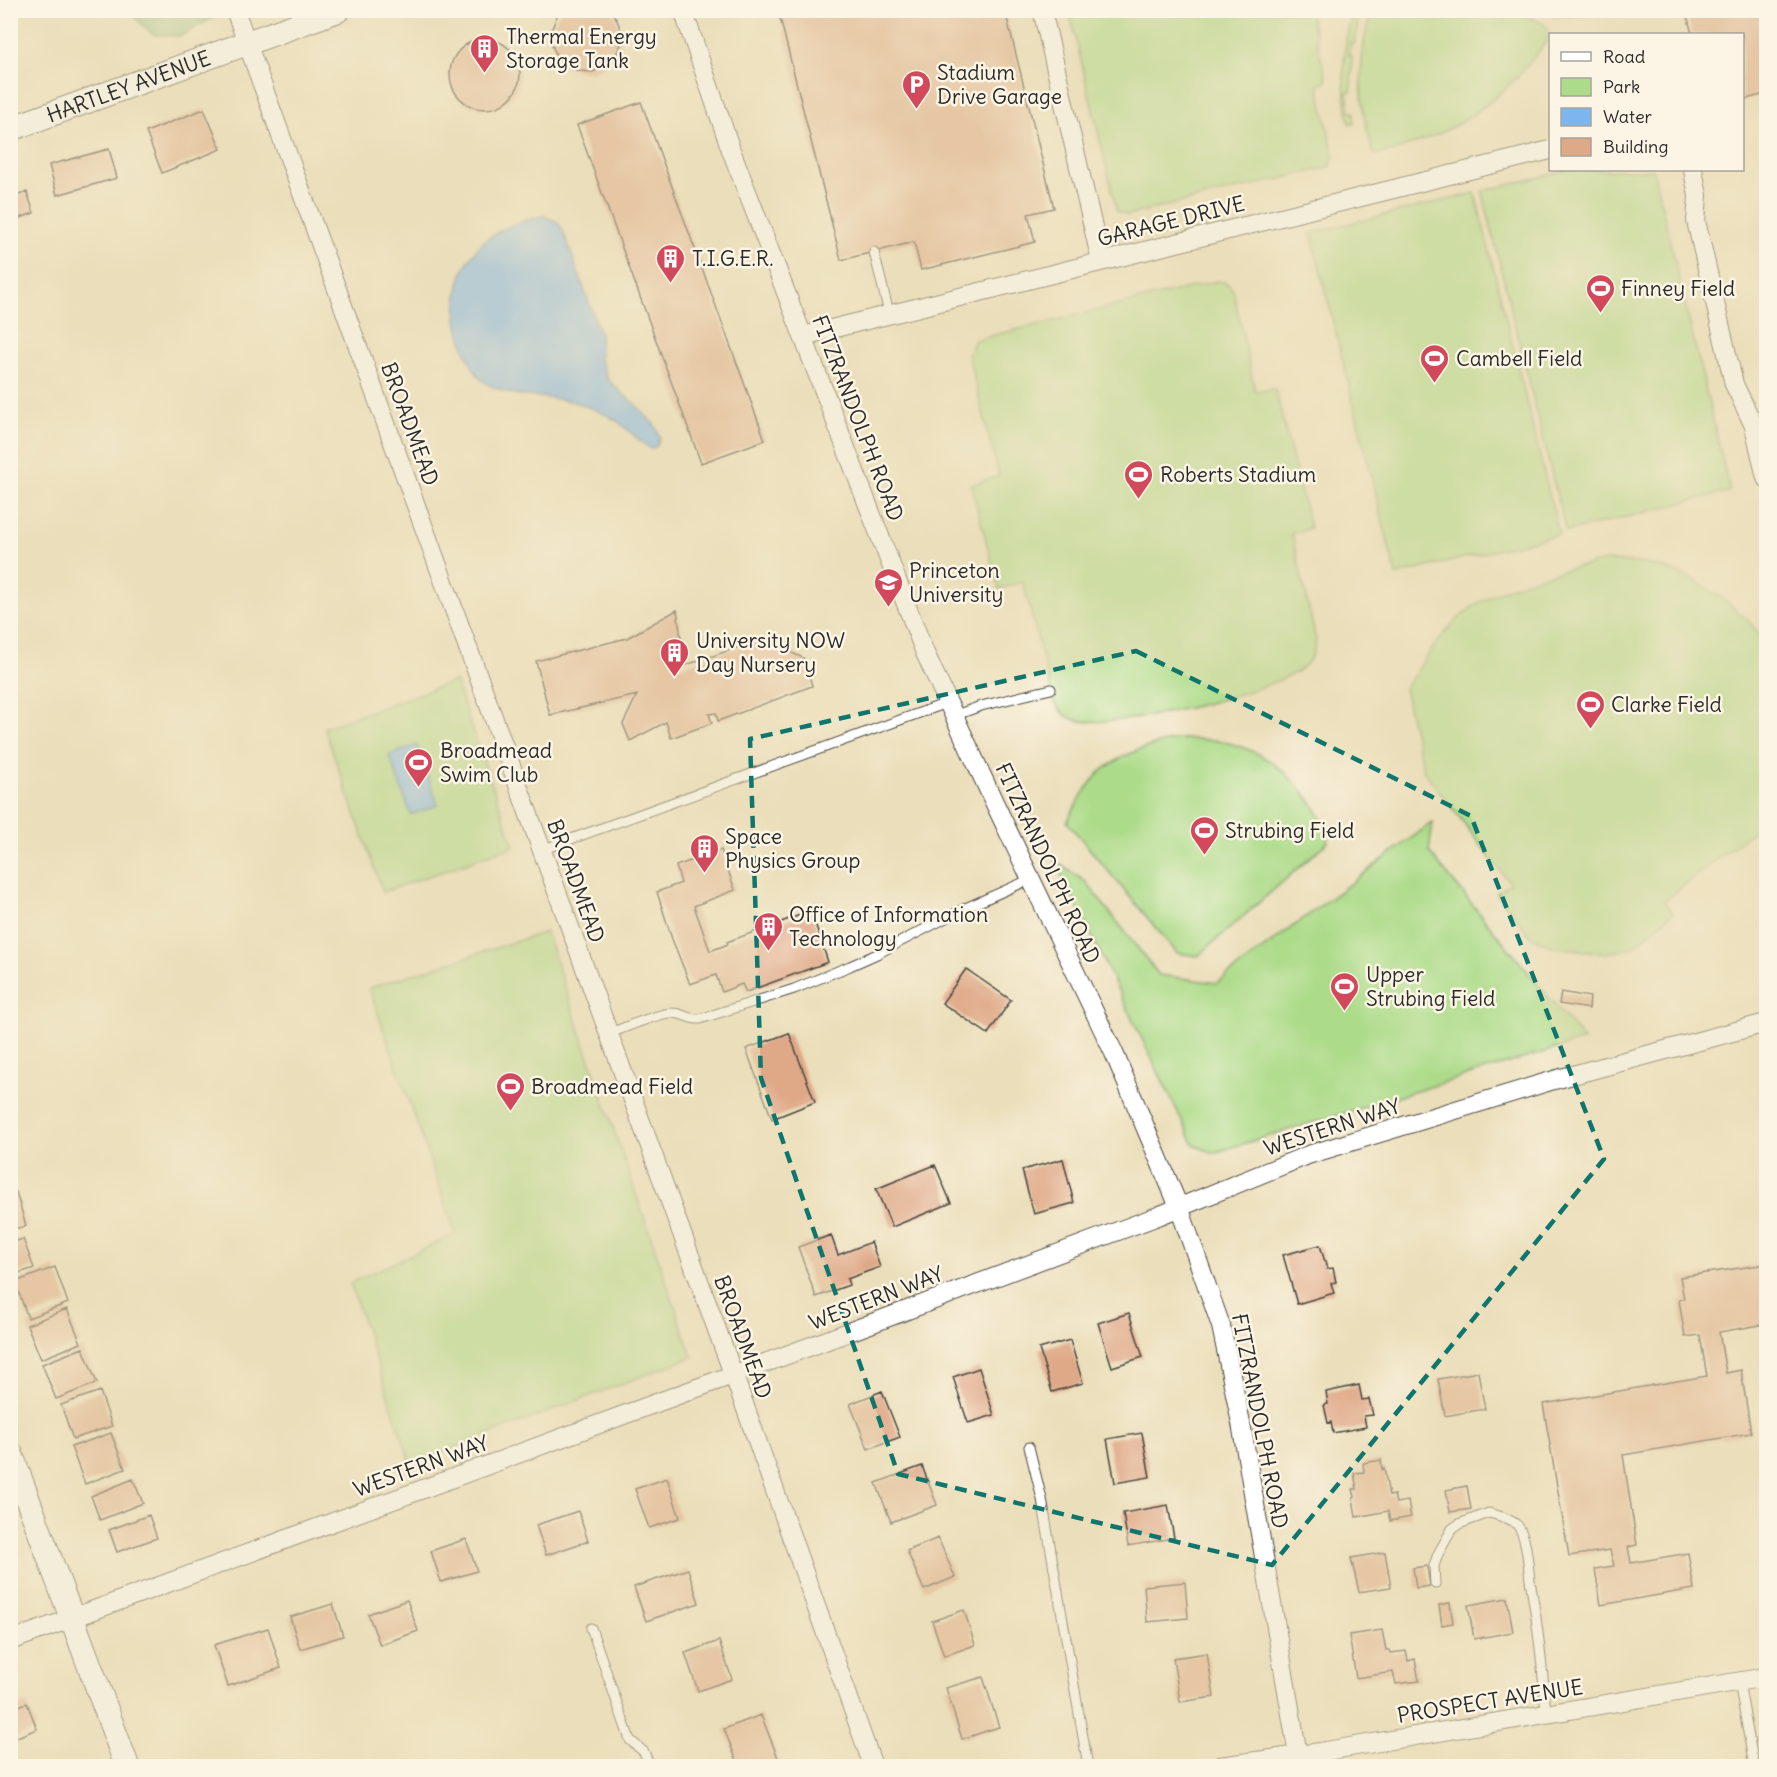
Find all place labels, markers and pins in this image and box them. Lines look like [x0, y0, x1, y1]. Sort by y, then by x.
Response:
place label: Thermal Energy Storage Tank [506, 23, 657, 74]
building icon: Thermal Energy Storage Tank [469, 32, 501, 74]
place label: Stadium Drive Garage [937, 59, 1062, 110]
parking icon: Stadium Drive Garage [900, 68, 932, 110]
building icon: T.I.G.E.R. [655, 242, 687, 284]
place label: T.I.G.E.R. [692, 245, 774, 272]
sports icon: Finney Field [1584, 272, 1616, 314]
place label: Finney Field [1621, 275, 1735, 302]
sports icon: Cambell Field [1419, 342, 1451, 384]
place label: Cambell Field [1456, 345, 1582, 372]
sports icon: Roberts Stadium [1123, 458, 1155, 500]
place label: Roberts Stadium [1160, 461, 1316, 488]
place label: Princeton University [909, 557, 1003, 608]
school or university icon: Princeton University [872, 566, 904, 608]
place label: University NOW Day Nursery [696, 627, 845, 678]
building icon: University NOW Day Nursery [659, 636, 691, 678]
sports icon: Clarke Field [1574, 688, 1606, 730]
place label: Clarke Field [1611, 691, 1722, 718]
place label: Broadmead Swim Club [440, 737, 552, 788]
sports icon: Broadmead Swim Club [403, 746, 435, 788]
sports icon: Strubing Field [1188, 814, 1220, 856]
place label: Strubing Field [1225, 817, 1354, 844]
place label: Space Physics Group [725, 823, 861, 874]
building icon: Space Physics Group [688, 832, 720, 874]
place label: Office of Information Technology [789, 901, 988, 952]
building icon: Office of Information Technology [752, 910, 784, 952]
place label: Upper Strubing Field [1366, 961, 1495, 1012]
sports icon: Upper Strubing Field [1329, 970, 1361, 1012]
sports icon: Broadmead Field [494, 1070, 526, 1112]
place label: Broadmead Field [531, 1073, 693, 1100]

